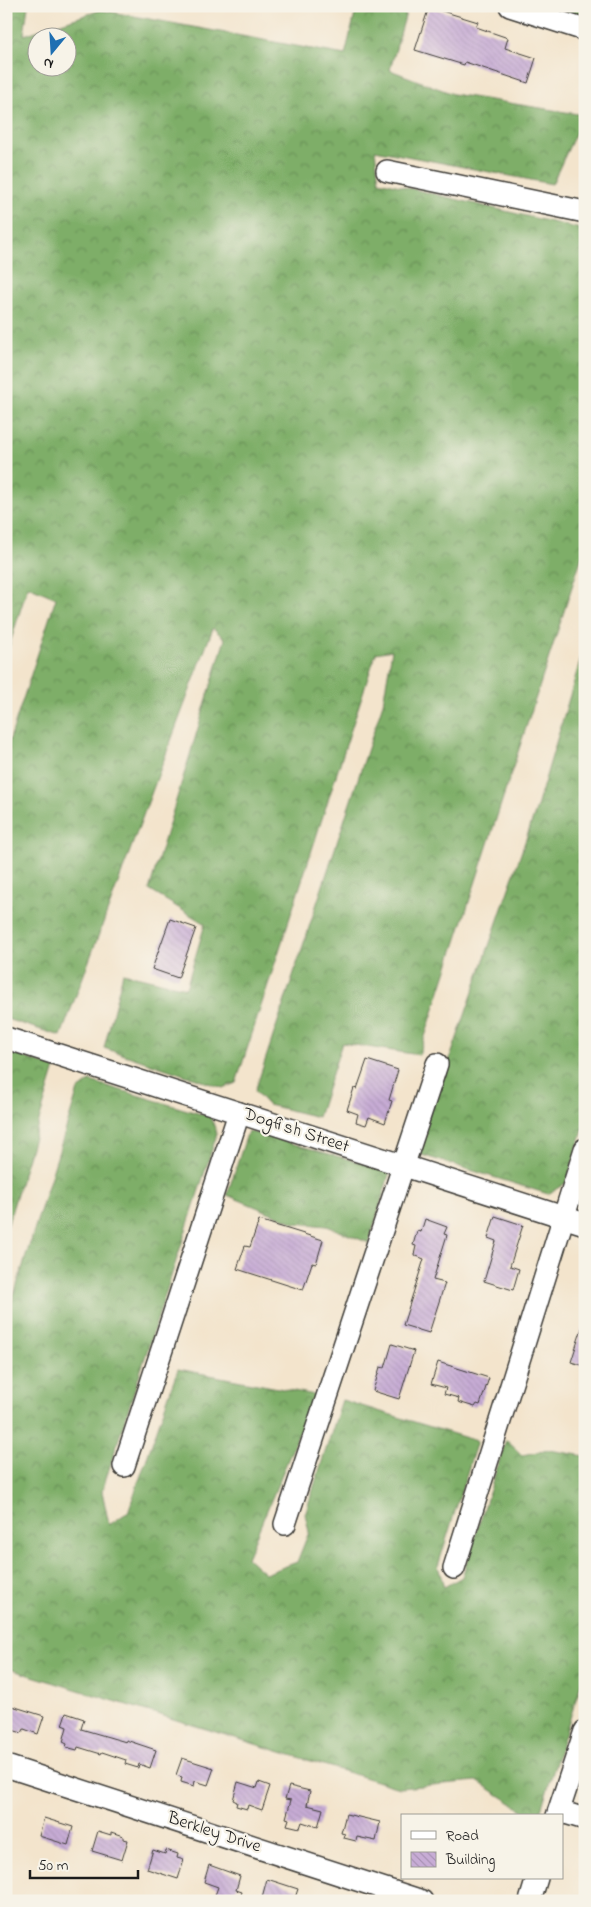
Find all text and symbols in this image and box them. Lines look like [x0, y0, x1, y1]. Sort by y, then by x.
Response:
north arrow [28, 28, 78, 78]
text: N [41, 51, 56, 74]
street label: Dogfish Street [238, 1101, 352, 1161]
street label: Berkley Drive [163, 1805, 265, 1861]
legend [401, 1814, 564, 1880]
text: Road [446, 1825, 479, 1847]
scale bar [30, 1847, 138, 1879]
text: Building [445, 1849, 495, 1872]
text: 50 m [38, 1855, 69, 1877]

